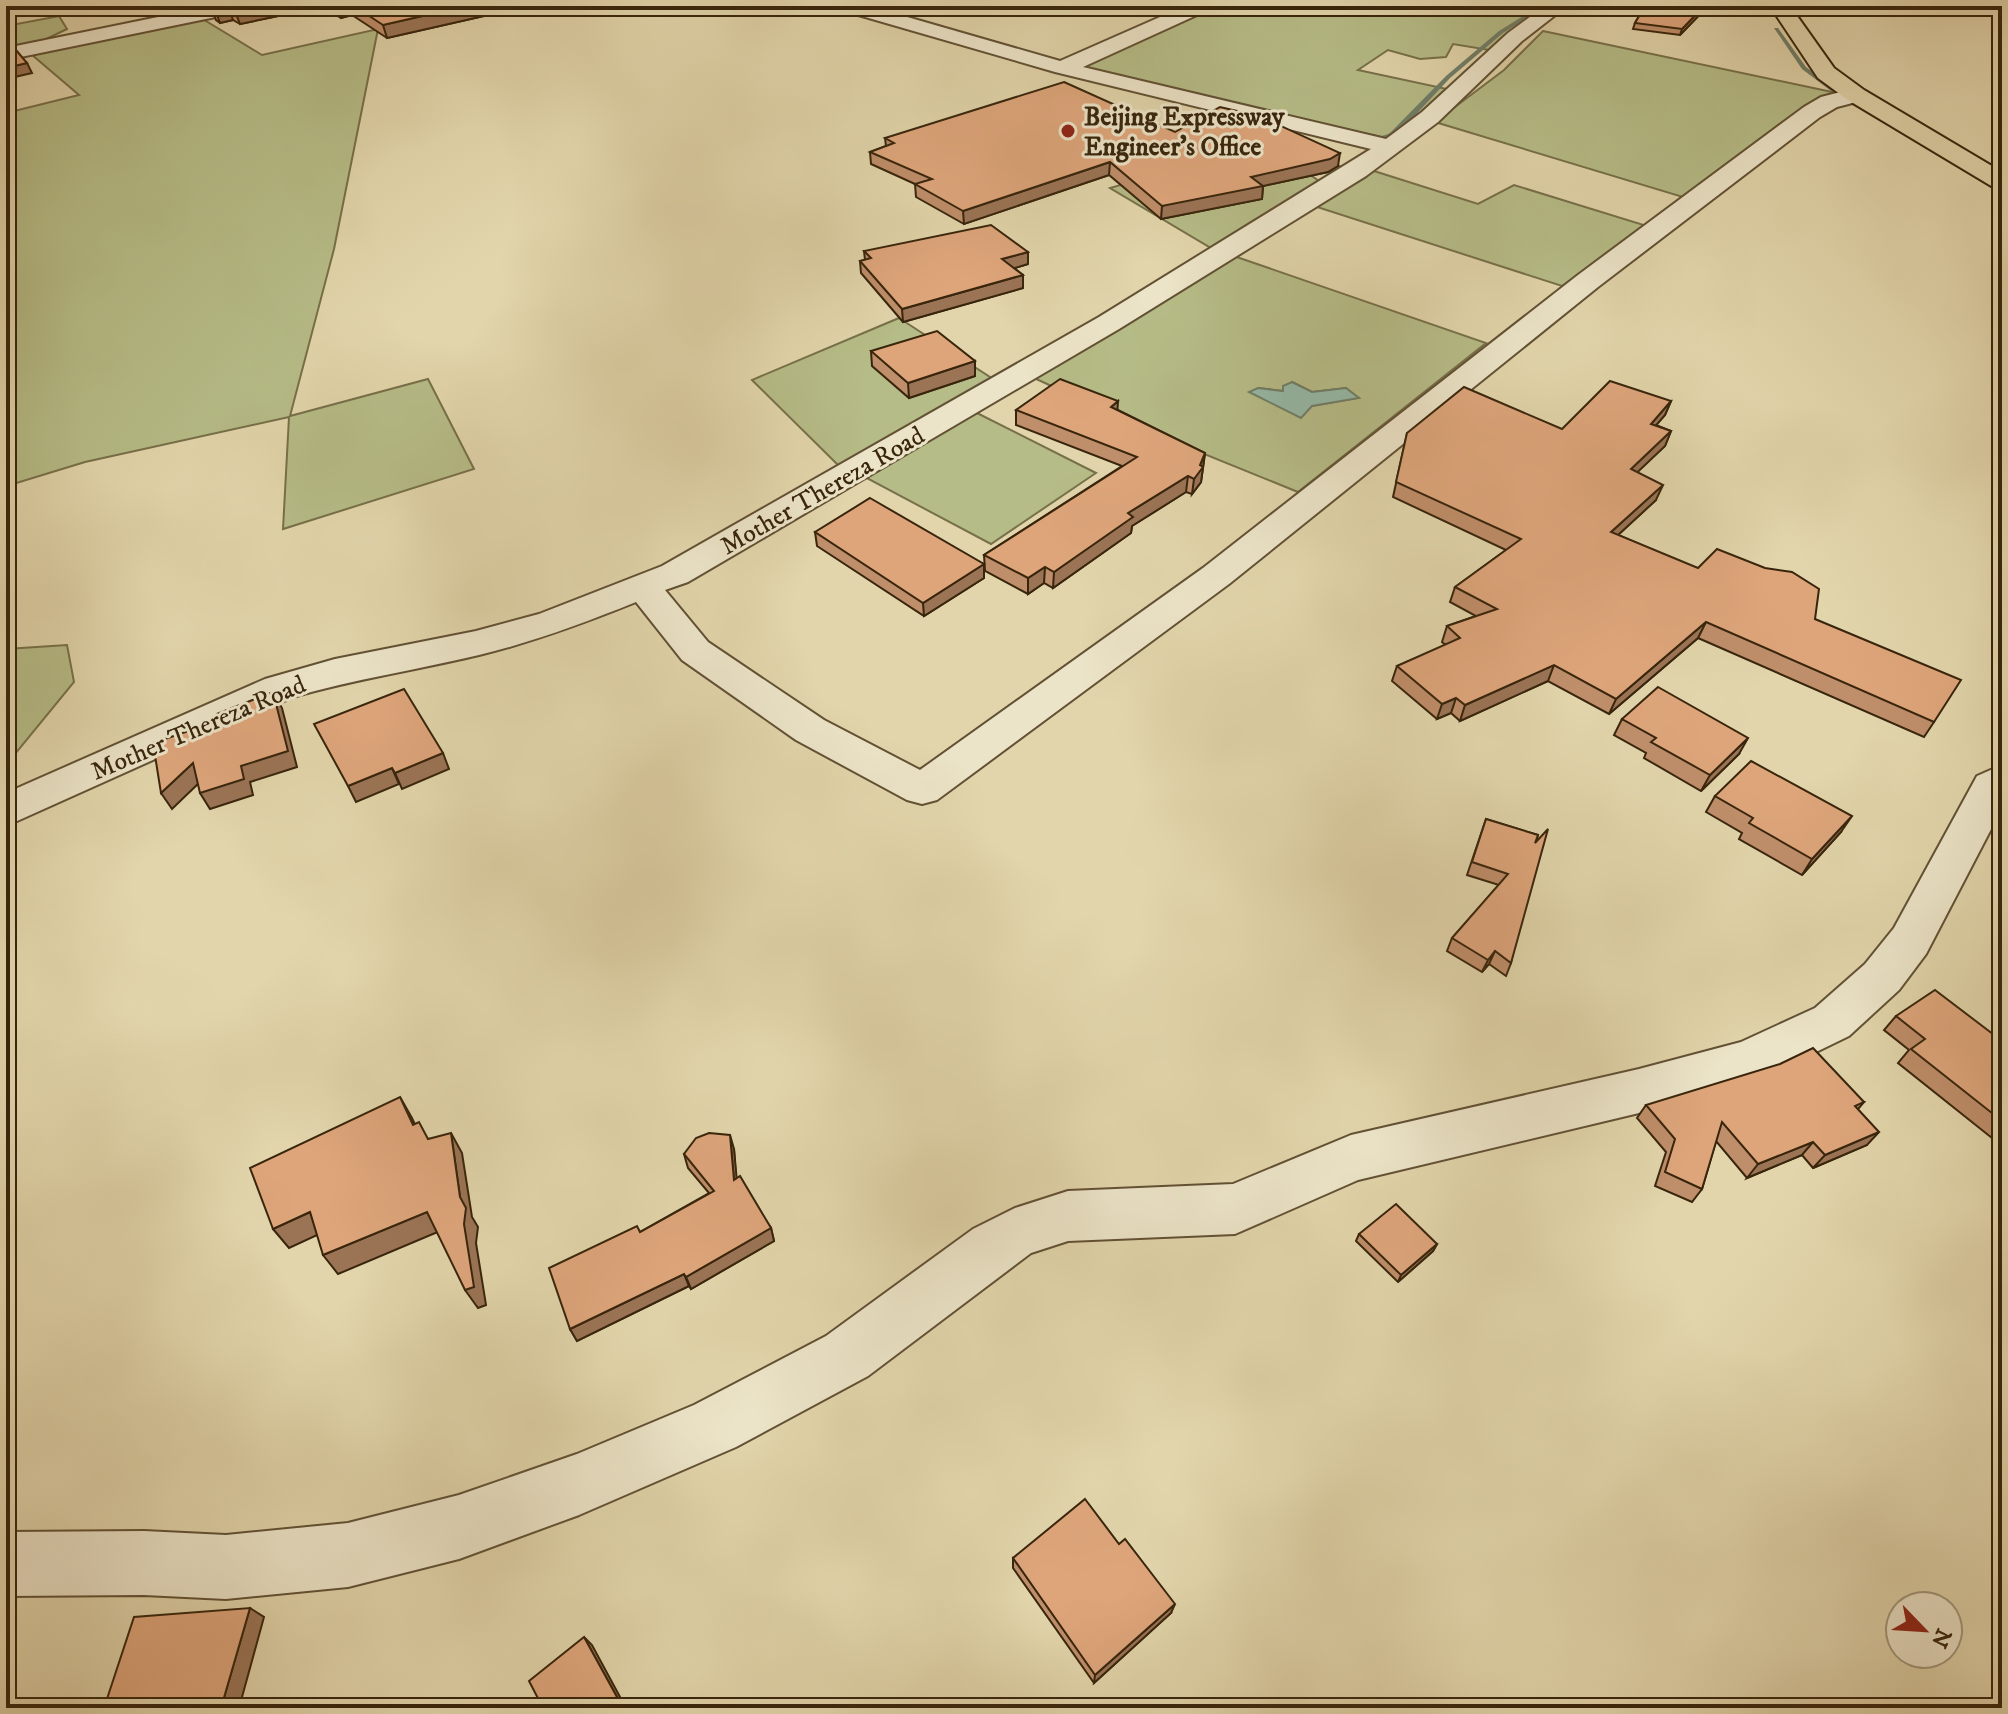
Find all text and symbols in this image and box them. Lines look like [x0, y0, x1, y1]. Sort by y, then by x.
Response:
place label: Beijing Expressway Engineer's Office [1084, 101, 1285, 164]
marker: Beijing Expressway Engineer's Office [1059, 122, 1077, 140]
street label: Mother Thereza Road [715, 419, 931, 563]
street label: Mother Thereza Road [86, 668, 311, 789]
north arrow [1884, 1590, 1964, 1670]
text: N [1925, 1624, 1957, 1652]

